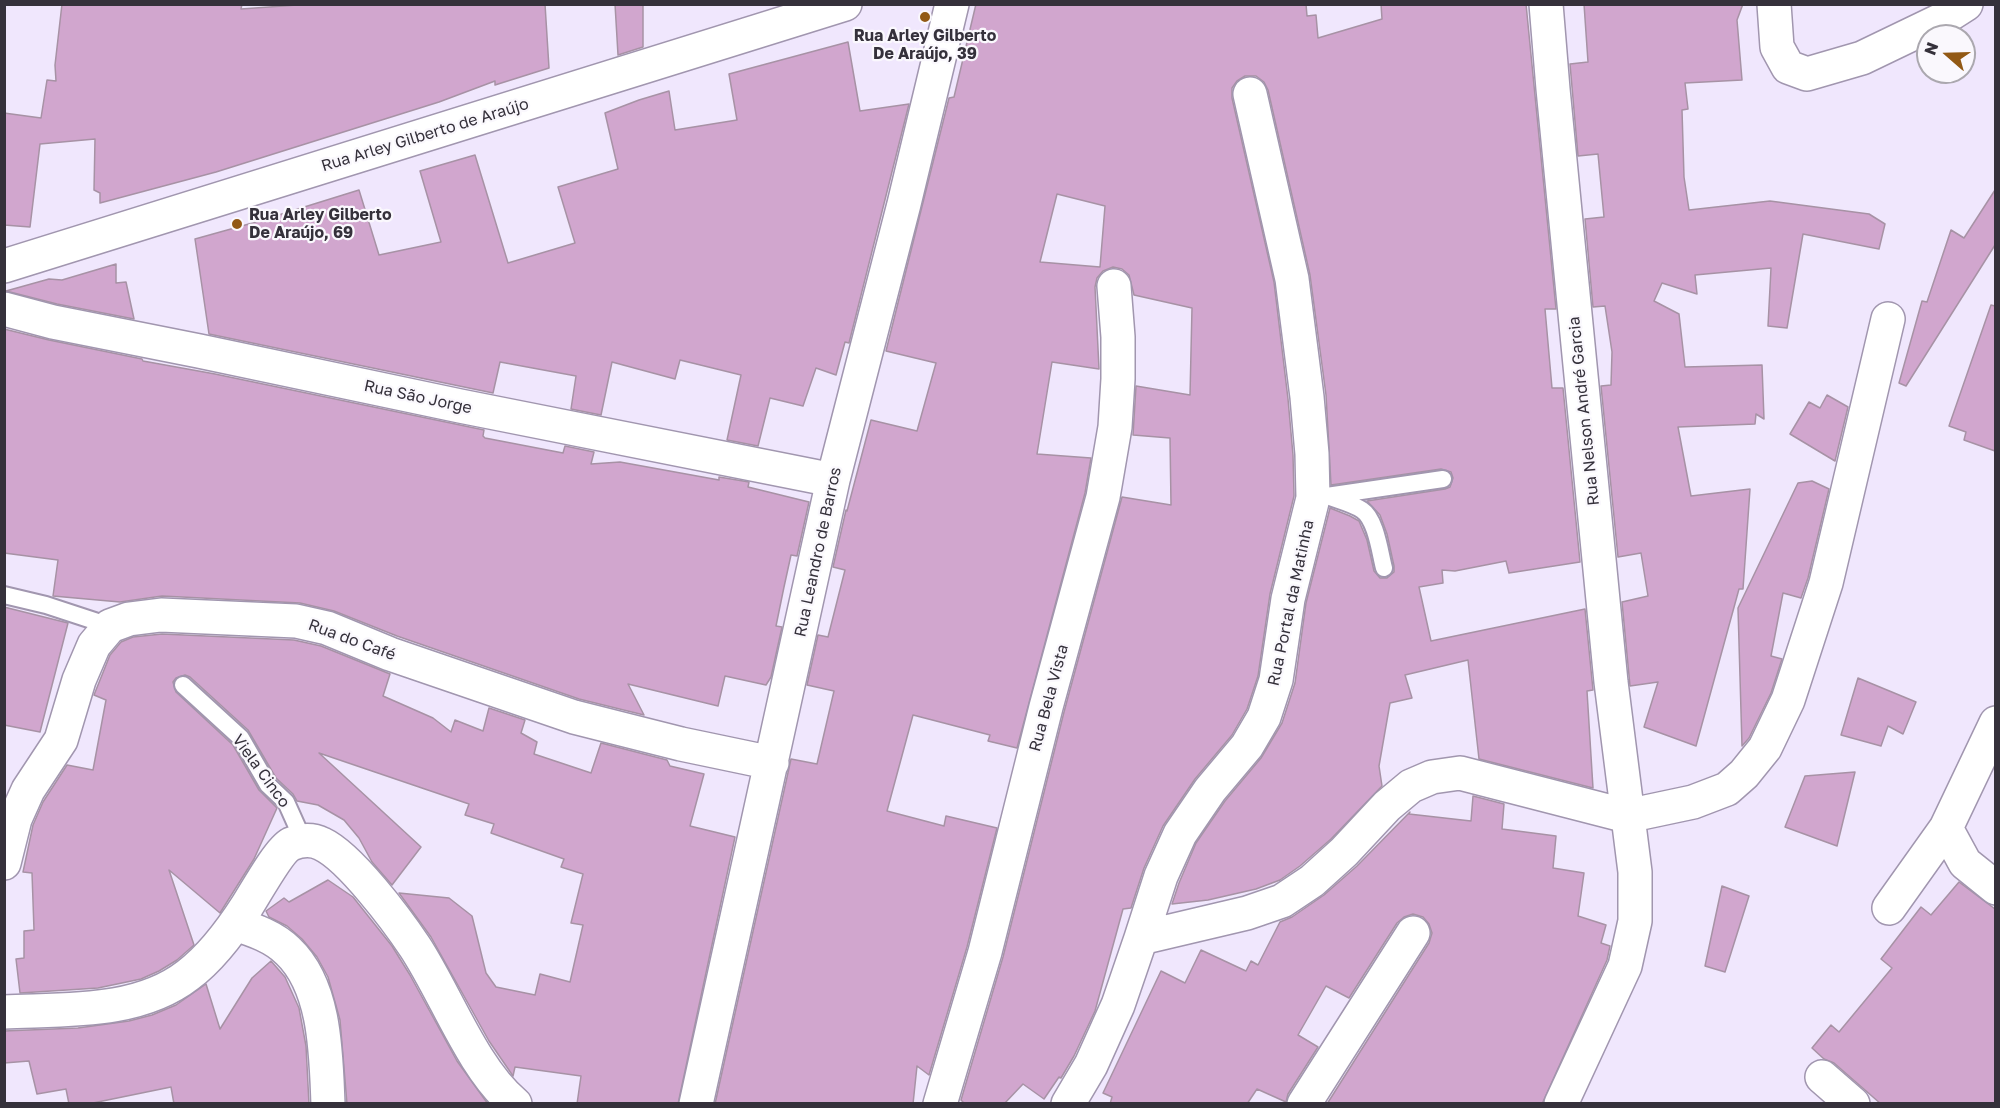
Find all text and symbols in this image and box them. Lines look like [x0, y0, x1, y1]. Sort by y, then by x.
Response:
marker: Rua Arley Gilberto De Araújo, 39 [918, 10, 932, 24]
north arrow [1916, 24, 1976, 84]
place label: Rua Arley Gilberto De Araújo, 39 [854, 26, 996, 64]
text: N [1919, 39, 1942, 58]
street label: Rua Arley Gilberto de Araújo [319, 94, 531, 176]
place label: Rua Arley Gilberto De Araújo, 69 [249, 205, 392, 243]
marker: Rua Arley Gilberto De Araújo, 69 [230, 217, 244, 231]
street label: Rua Nelson André Garcia [1565, 316, 1603, 506]
street label: Rua São Jorge [362, 376, 474, 418]
street label: Rua Leandro de Barros [791, 465, 845, 639]
street label: Rua Portal da Matinha [1264, 518, 1318, 688]
street label: Rua do Café [306, 615, 398, 665]
street label: Rua Bela Vista [1025, 642, 1073, 754]
street label: Viela Cinco [228, 731, 294, 811]

